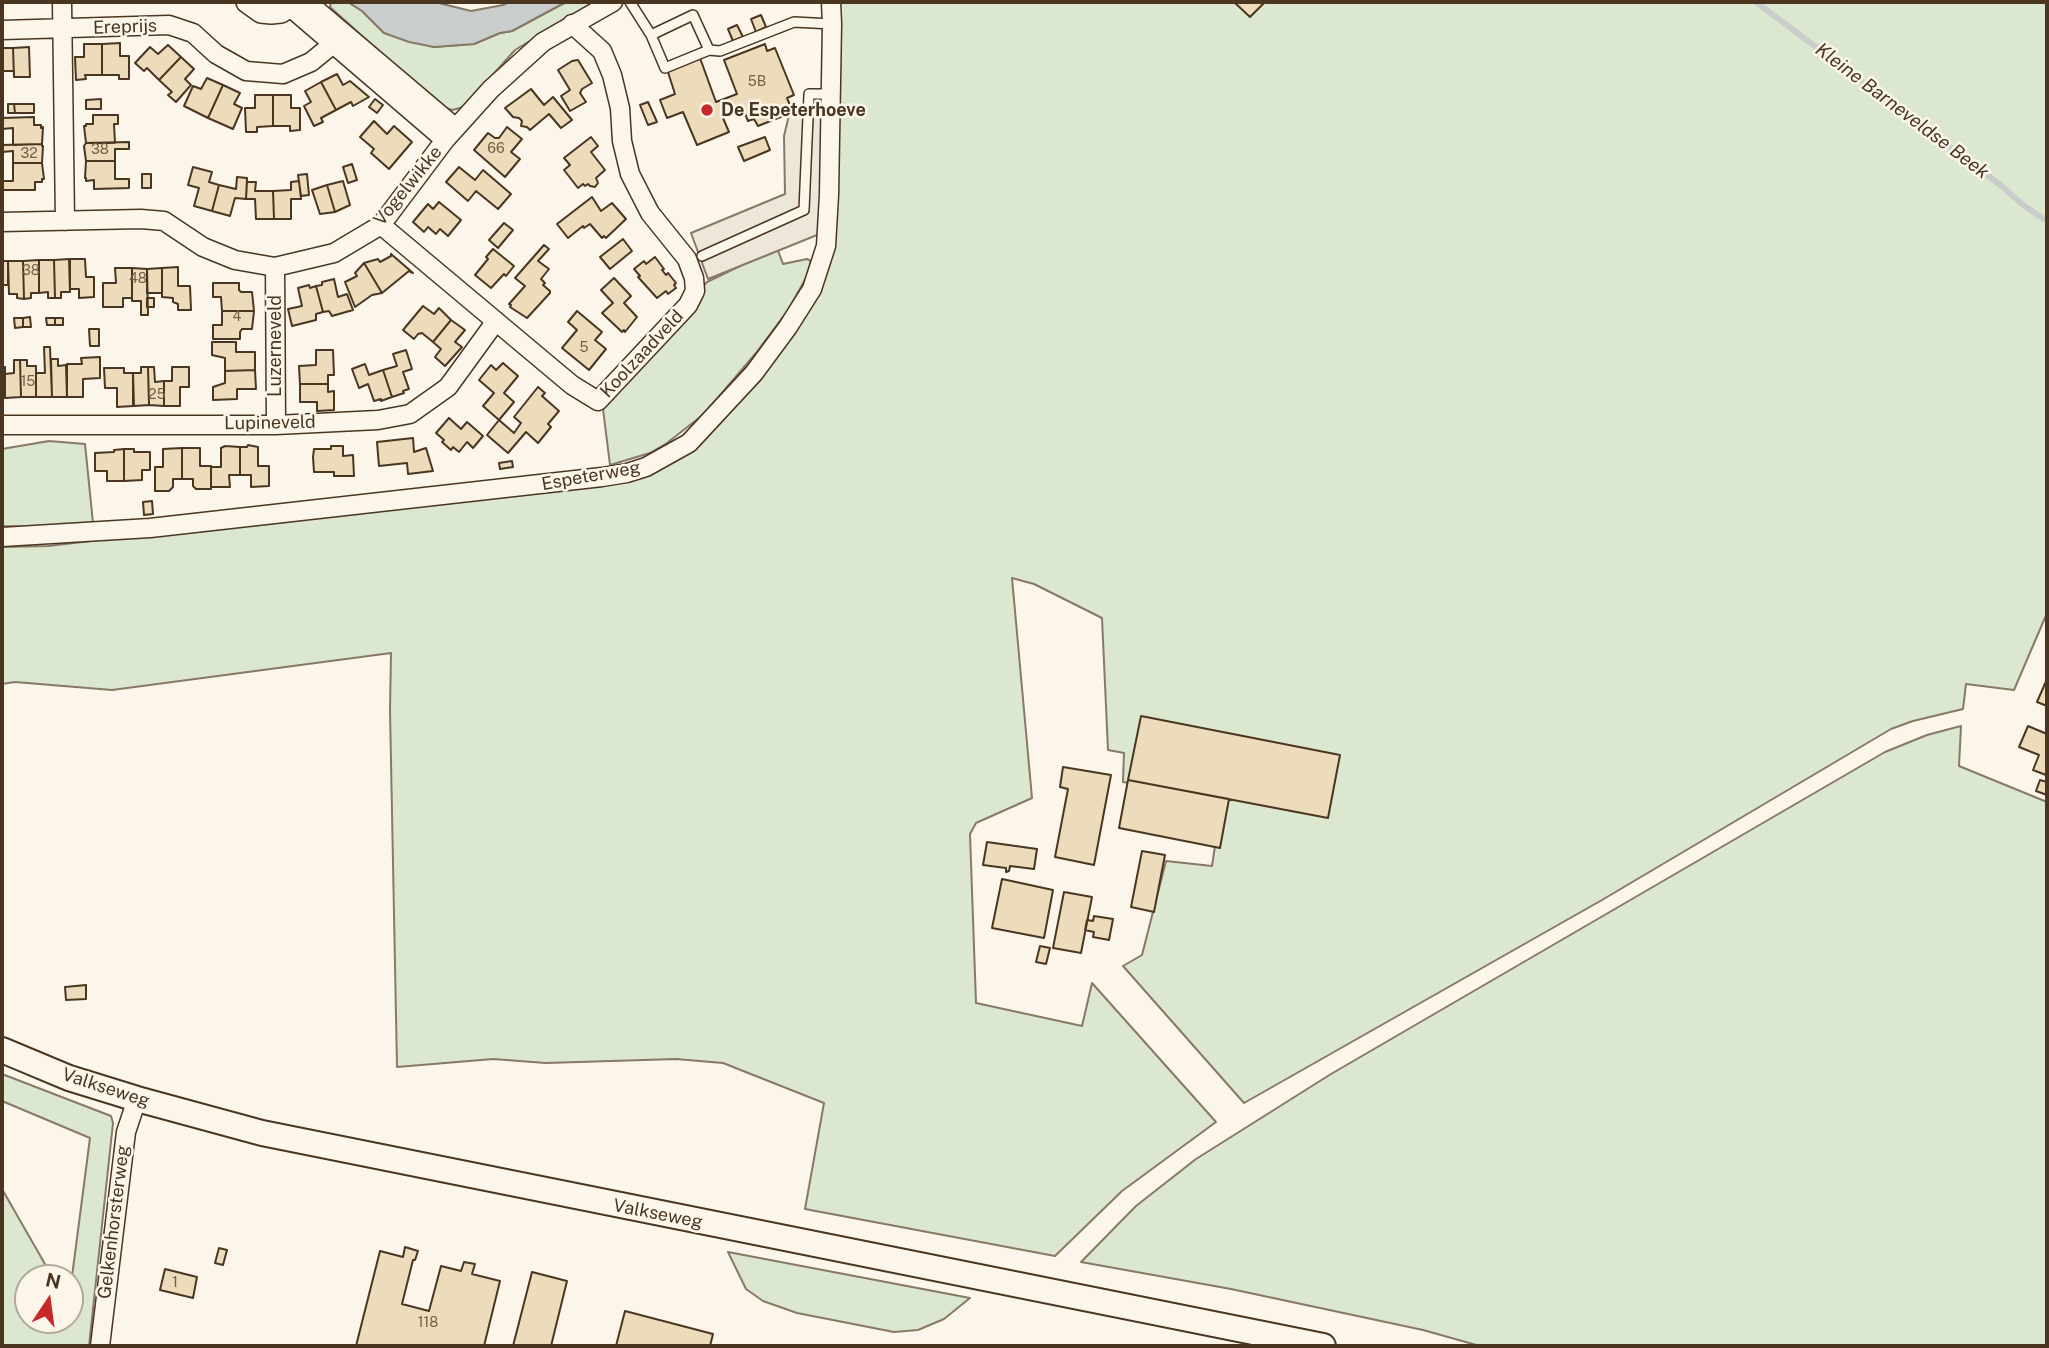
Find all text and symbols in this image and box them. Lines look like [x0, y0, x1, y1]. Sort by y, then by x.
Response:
street label: Ereprijs [93, 15, 157, 39]
water label: Kleine Barneveldse Beek [1811, 38, 1993, 184]
house number: 5B [748, 74, 766, 90]
place label: De Espeterhoeve [721, 99, 866, 121]
marker: De Espeterhoeve [699, 102, 715, 118]
house number: 66 [487, 141, 505, 157]
house number: 38 [91, 142, 109, 158]
street label: Vogelwikke [369, 142, 447, 230]
house number: 32 [20, 146, 38, 162]
house number: 38 [22, 263, 40, 279]
house number: 48 [129, 271, 147, 287]
street label: Luzerneveld [264, 295, 286, 397]
street label: Koolzaadveld [596, 306, 688, 402]
house number: 4 [233, 309, 241, 325]
house number: 5 [580, 340, 588, 356]
house number: 15 [21, 374, 35, 390]
house number: 25 [148, 387, 166, 403]
street label: Lupineveld [224, 411, 316, 435]
street label: Espeterweg [540, 457, 642, 495]
street label: Valkseweg [59, 1064, 153, 1112]
street label: Gelkenhorsterweg [94, 1144, 134, 1300]
street label: Valkseweg [611, 1195, 705, 1233]
north arrow [14, 1264, 84, 1334]
text: N [44, 1268, 63, 1293]
house number: 1 [172, 1275, 178, 1291]
house number: 118 [418, 1315, 438, 1331]

